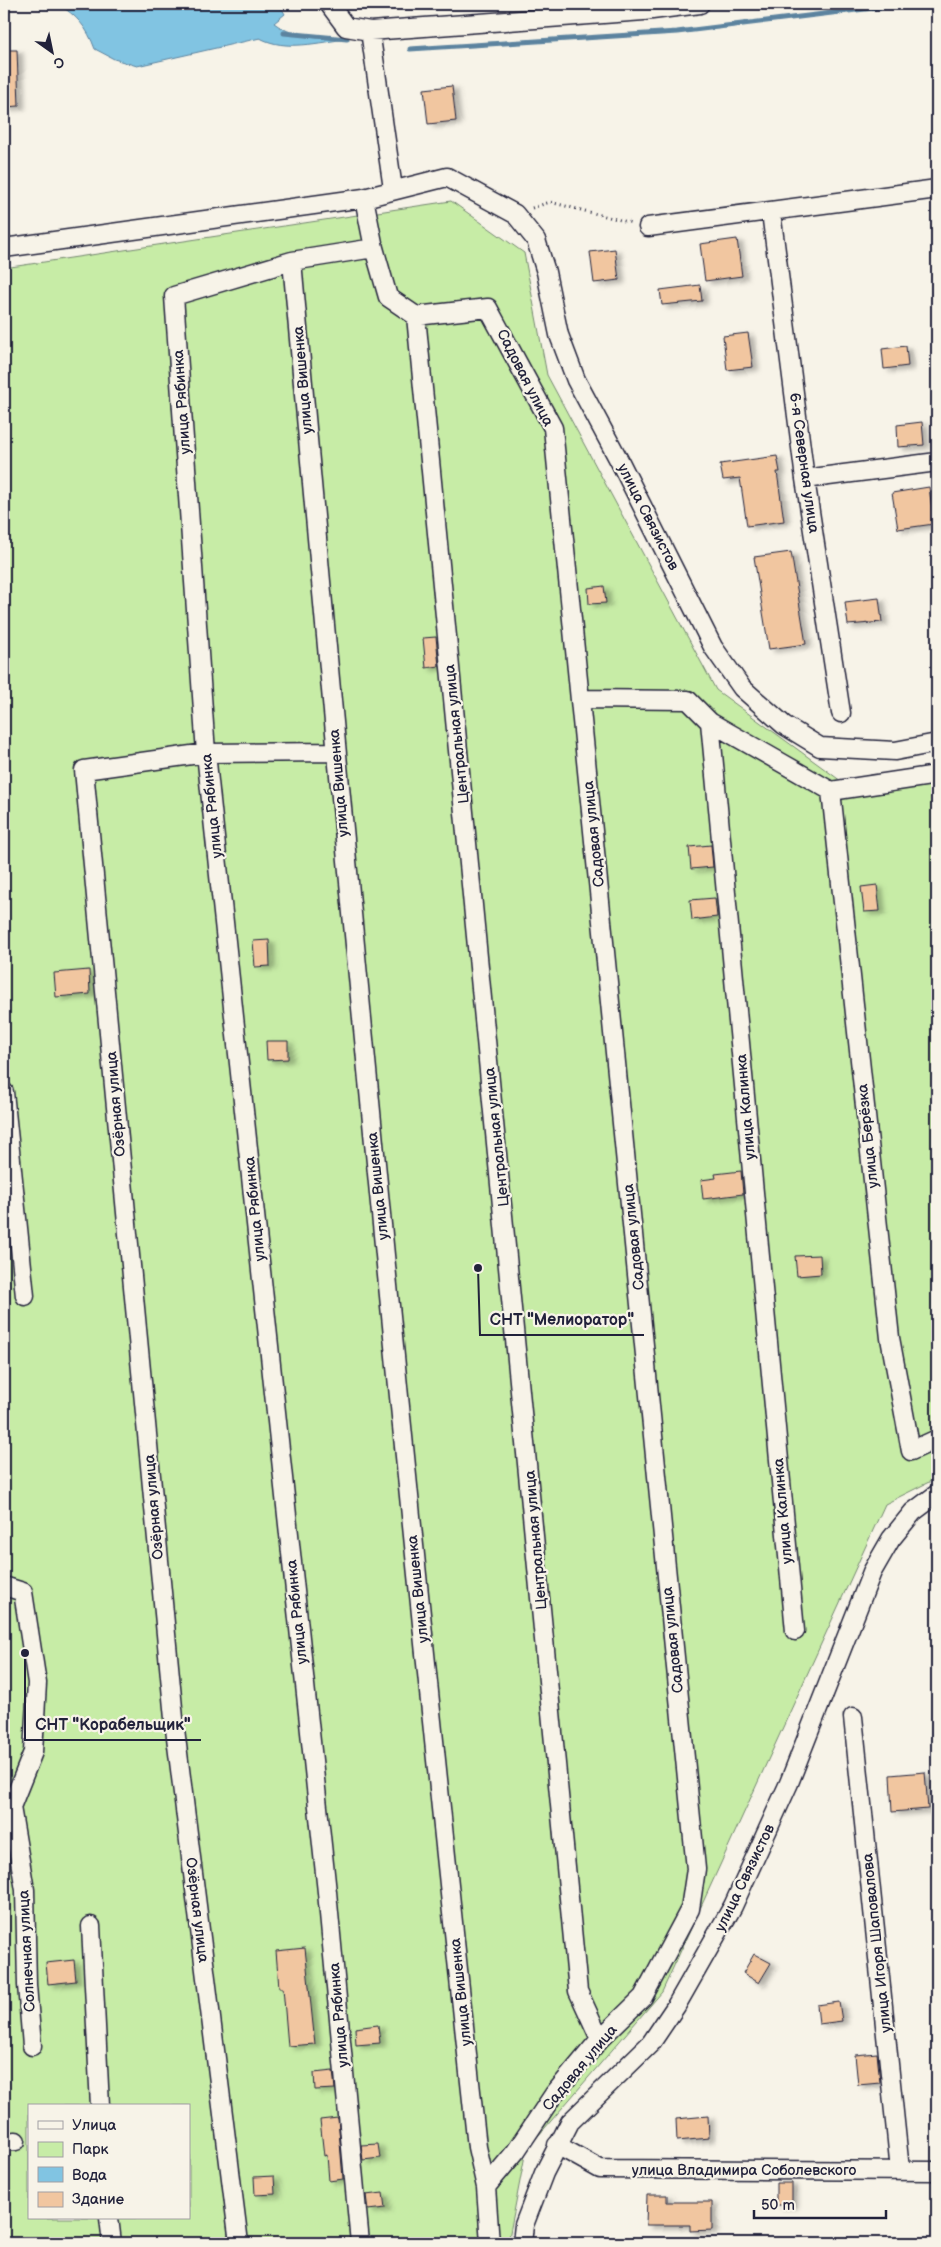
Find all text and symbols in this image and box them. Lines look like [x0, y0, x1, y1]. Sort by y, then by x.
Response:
north arrow [28, 28, 78, 78]
text: С [50, 53, 68, 72]
street label: улица Вишенка [289, 325, 317, 435]
street label: Садовая улица [492, 326, 558, 430]
street label: улица Рябинка [169, 349, 195, 455]
street label: 6-я Северная улица [785, 392, 823, 534]
street label: улица Связистов [613, 460, 683, 574]
street label: Центральная улица [440, 663, 474, 805]
street label: улица Вишенка [325, 728, 353, 838]
street label: улица Рябинка [197, 753, 227, 859]
street label: Садовая улица [579, 780, 609, 888]
street label: Озёрная улица [102, 1050, 130, 1158]
street label: улица Калинка [732, 1053, 760, 1161]
street label: Центральная улица [480, 1066, 514, 1208]
street label: улица Берёзка [853, 1083, 883, 1189]
street label: улица Вишенка [363, 1131, 393, 1241]
street label: улица Рябинка [240, 1156, 270, 1262]
street label: Садовая улица [619, 1183, 649, 1291]
callout: СНТ "Мелиоратор" [480, 1304, 644, 1335]
text: СНТ "Мелиоратор" [490, 1311, 634, 1330]
street label: Озёрная улица [140, 1453, 168, 1561]
street label: улица Калинка [769, 1457, 797, 1565]
street label: Центральная улица [520, 1469, 552, 1610]
street label: улица Вишенка [403, 1534, 433, 1644]
street label: улица Рябинка [282, 1559, 312, 1665]
street label: Садовая улица [658, 1586, 688, 1694]
callout: СНТ "Корабельщик" [25, 1709, 201, 1740]
text: СНТ "Корабельщик" [35, 1716, 191, 1735]
street label: улица Связистов [711, 1821, 779, 1935]
street label: улица Игоря Шаповалова [858, 1852, 896, 2034]
street label: Озёрная улица [181, 1856, 213, 1964]
street label: Солнечная улица [14, 1889, 40, 2013]
street label: улица Вишенка [446, 1937, 476, 2047]
street label: улица Рябинка [325, 1962, 353, 2068]
street label: Садовая улица [538, 2021, 622, 2115]
legend [28, 2104, 190, 2220]
text: Улица [72, 2116, 117, 2135]
text: Парк [72, 2140, 109, 2159]
street label: улица Владимира Соболевского [632, 2161, 856, 2180]
text: Вода [72, 2166, 107, 2185]
scale bar [754, 2187, 886, 2219]
text: Здание [72, 2190, 124, 2209]
text: 50 m [761, 2196, 795, 2215]

